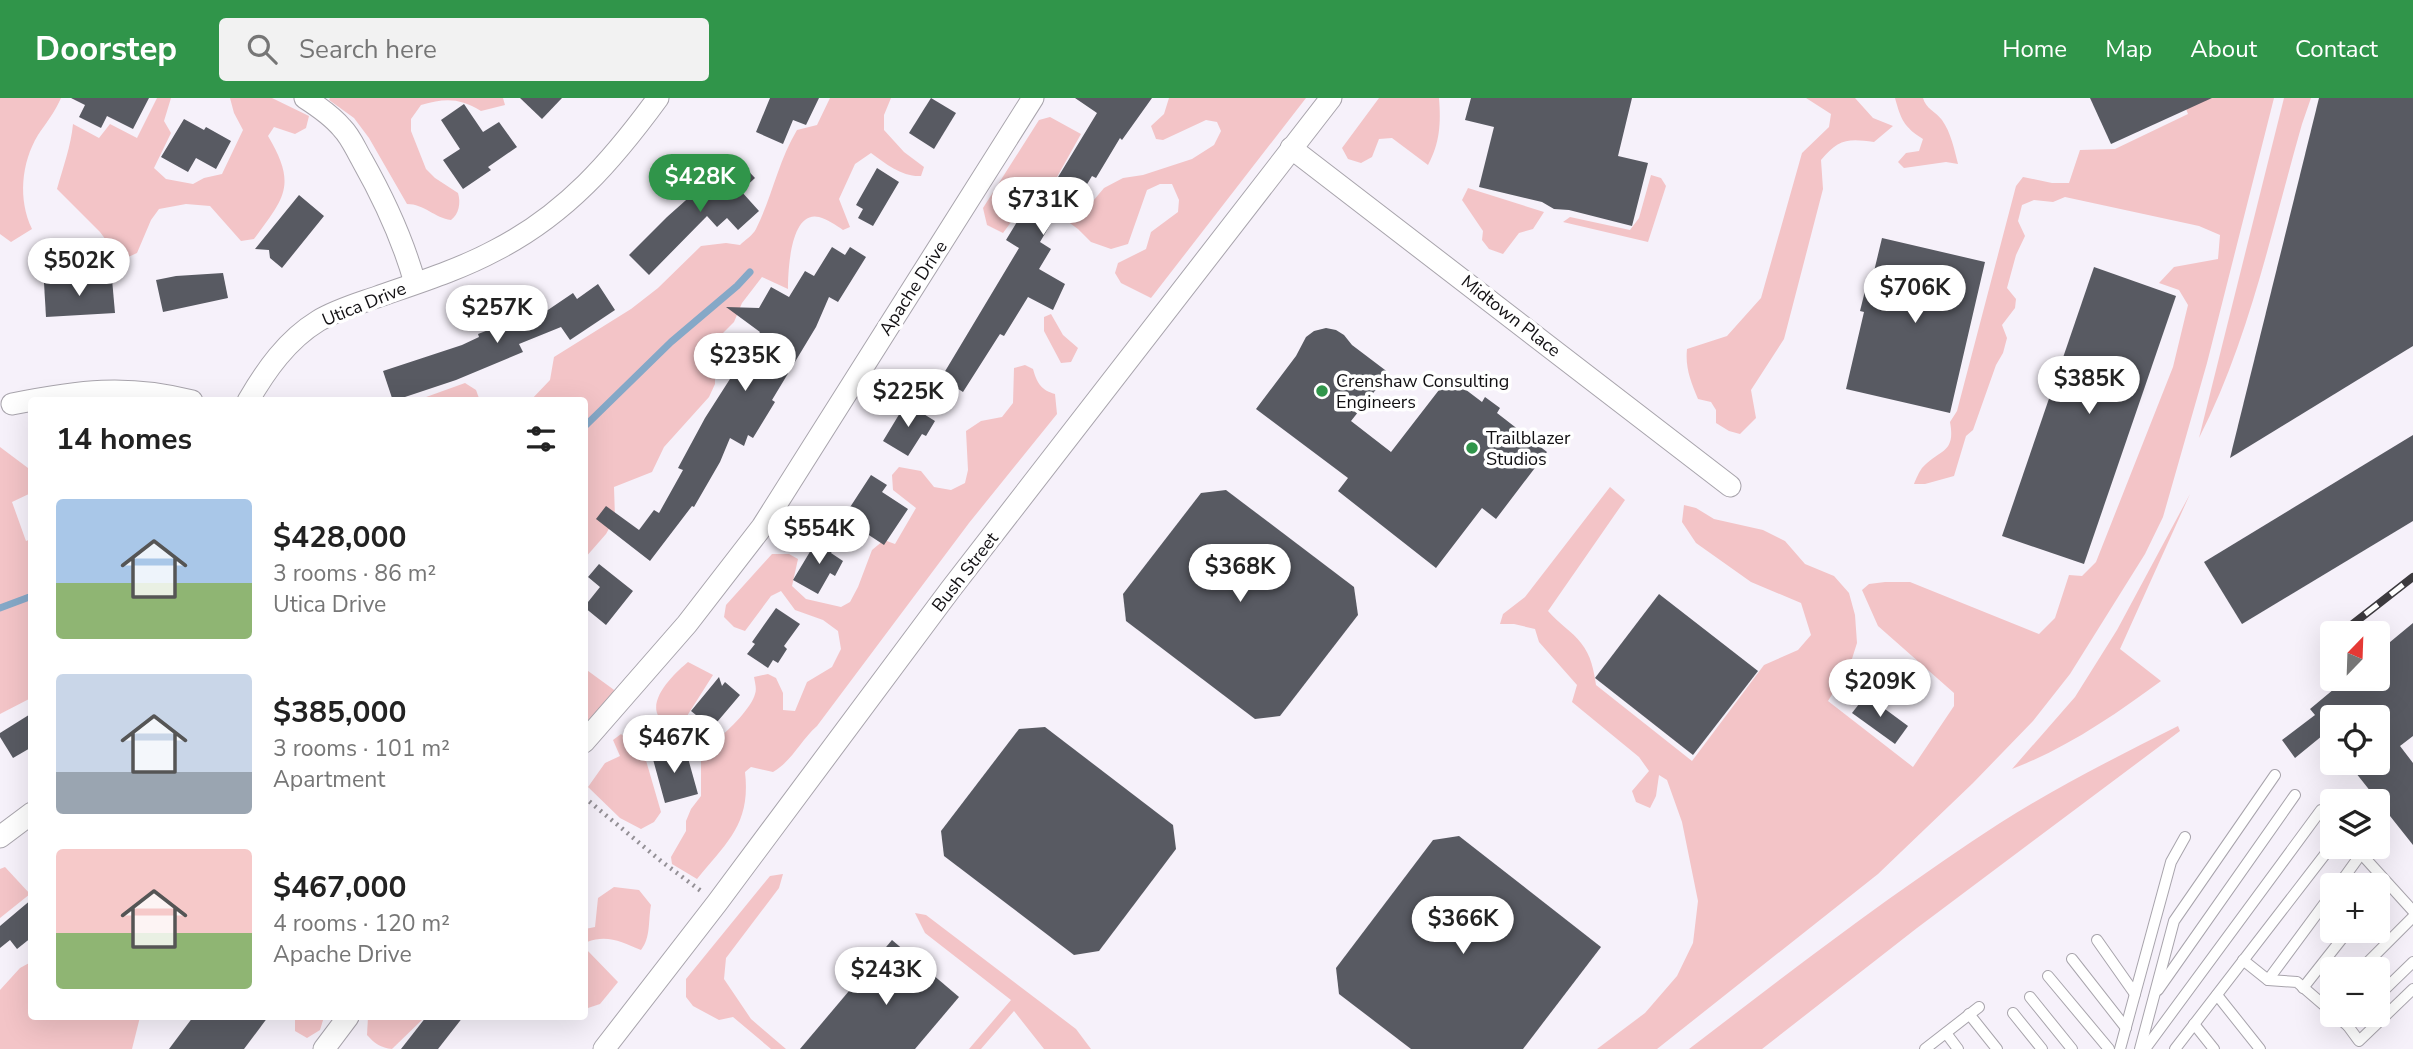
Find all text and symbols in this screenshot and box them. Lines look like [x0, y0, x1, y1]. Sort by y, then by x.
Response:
search box [219, 18, 709, 81]
text: Doorstep [35, 27, 177, 72]
icon: search [243, 30, 281, 68]
text: Search here [299, 32, 437, 67]
text: Home [2002, 33, 2067, 65]
text: Map [2105, 33, 2152, 65]
text: About [2190, 33, 2257, 65]
text: Contact [2295, 33, 2378, 65]
pin: $428K [651, 155, 749, 214]
text: $428K [665, 161, 735, 192]
pin: $731K [994, 178, 1092, 237]
text: $731K [1008, 184, 1078, 215]
street label: Apache Drive [873, 236, 953, 340]
pin: $502K [30, 238, 128, 298]
text: $502K [44, 245, 114, 276]
pin: $706K [1866, 266, 1964, 325]
street label: Midtown Place [1456, 270, 1566, 362]
text: $706K [1880, 272, 1950, 303]
street label: Utica Drive [318, 276, 410, 332]
pin: $257K [448, 286, 546, 345]
text: $257K [462, 292, 532, 323]
pin: $235K [696, 334, 794, 393]
text: $235K [710, 340, 780, 371]
pin: $385K [2040, 356, 2138, 416]
text: $385K [2054, 363, 2124, 394]
place label: Crenshaw Consulting Engineers [1336, 369, 1509, 414]
pin: $225K [859, 370, 957, 429]
text: $225K [873, 376, 943, 407]
marker: Crenshaw Consulting Engineers [1314, 383, 1330, 399]
text: 14 homes [56, 419, 192, 460]
icon: filters [522, 420, 560, 458]
place label: Trailblazer Studios [1486, 426, 1571, 471]
marker: Trailblazer Studios [1464, 440, 1480, 456]
pin: $554K [770, 506, 868, 566]
text: $554K [784, 513, 854, 544]
text: $428,000 [273, 517, 406, 558]
icon: home [112, 527, 196, 611]
street label: Bush Street [926, 527, 1004, 617]
pin: $368K [1191, 545, 1289, 604]
text: $368K [1205, 551, 1275, 582]
text: 3 rooms · 86 m² [273, 558, 436, 589]
text: Utica Drive [273, 589, 386, 620]
north arrow [2320, 621, 2390, 691]
map controls [2320, 621, 2390, 1027]
pin: $209K [1831, 660, 1929, 719]
text: $209K [1845, 666, 1915, 697]
text: $385,000 [273, 692, 406, 733]
icon: home [112, 702, 196, 786]
button: locate [2320, 705, 2390, 775]
pin: $467K [625, 716, 723, 775]
text: $467K [639, 722, 709, 753]
text: 3 rooms · 101 m² [273, 733, 450, 764]
text: Apartment [273, 764, 385, 795]
button: layers [2320, 789, 2390, 859]
text: $467,000 [273, 867, 406, 908]
button: + [2320, 873, 2390, 943]
icon: home [112, 877, 196, 961]
pin: $366K [1414, 896, 1512, 956]
text: $366K [1428, 903, 1498, 934]
text: 4 rooms · 120 m² [273, 908, 450, 939]
text: Apache Drive [273, 939, 412, 970]
pin: $243K [837, 948, 935, 1007]
text: $243K [851, 954, 921, 985]
button: − [2320, 957, 2390, 1027]

